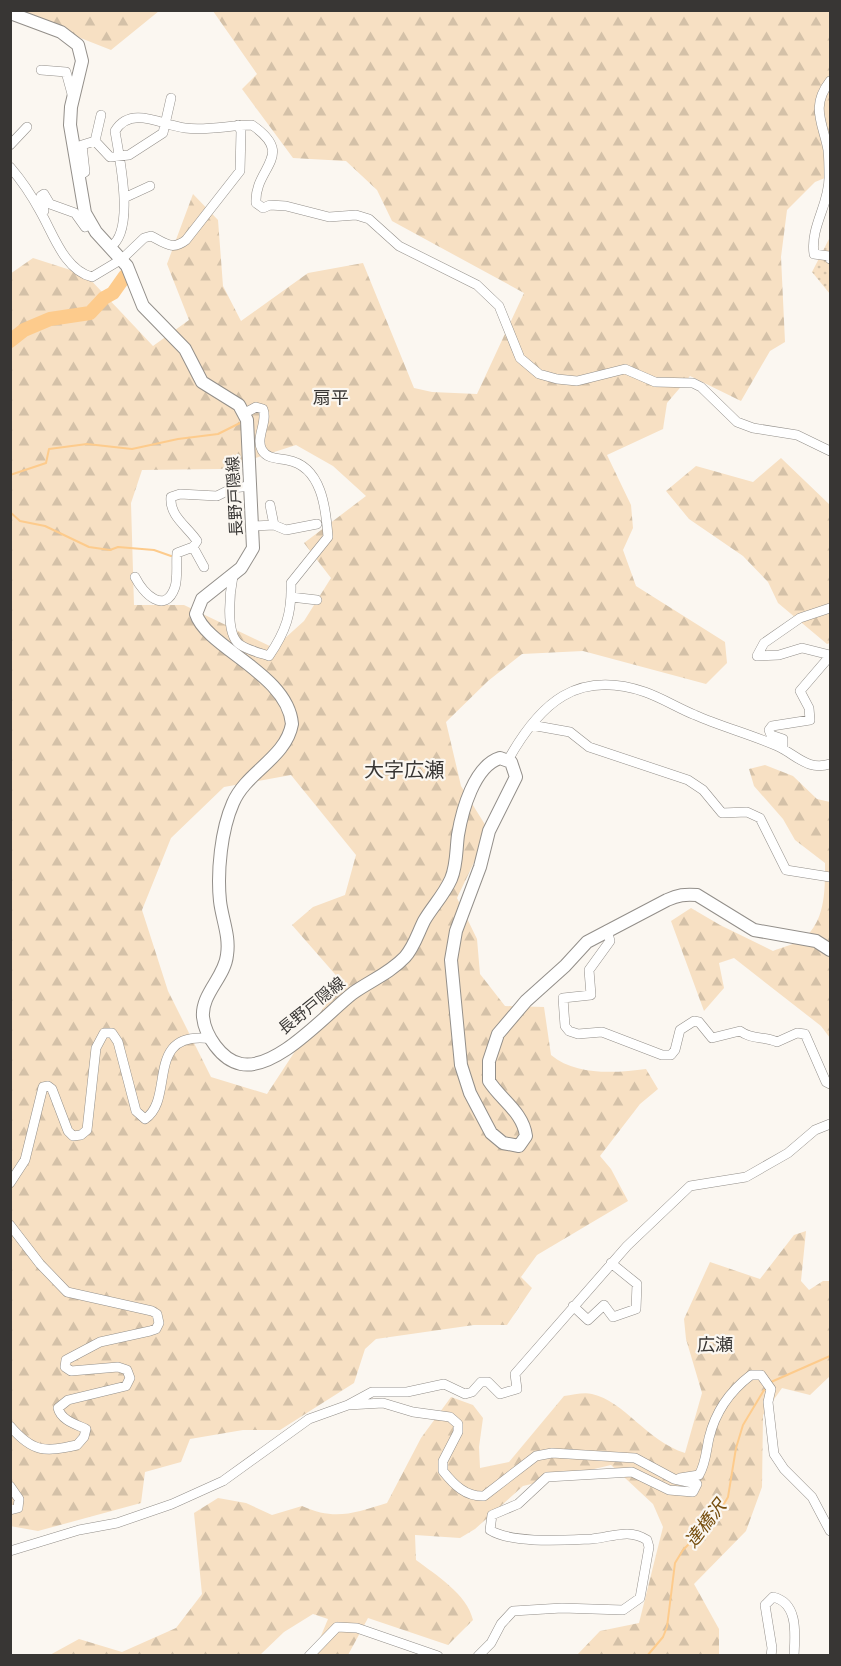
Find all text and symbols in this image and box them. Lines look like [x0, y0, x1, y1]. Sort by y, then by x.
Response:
district label: 扇平 [313, 386, 349, 411]
street label: 長野戸隠線 [222, 455, 248, 537]
district label: 大字広瀬 [364, 757, 444, 785]
street label: 長野戸隠線 [274, 972, 350, 1040]
district label: 広瀬 [697, 1333, 733, 1358]
water label: 達橋沢 [680, 1493, 734, 1553]

